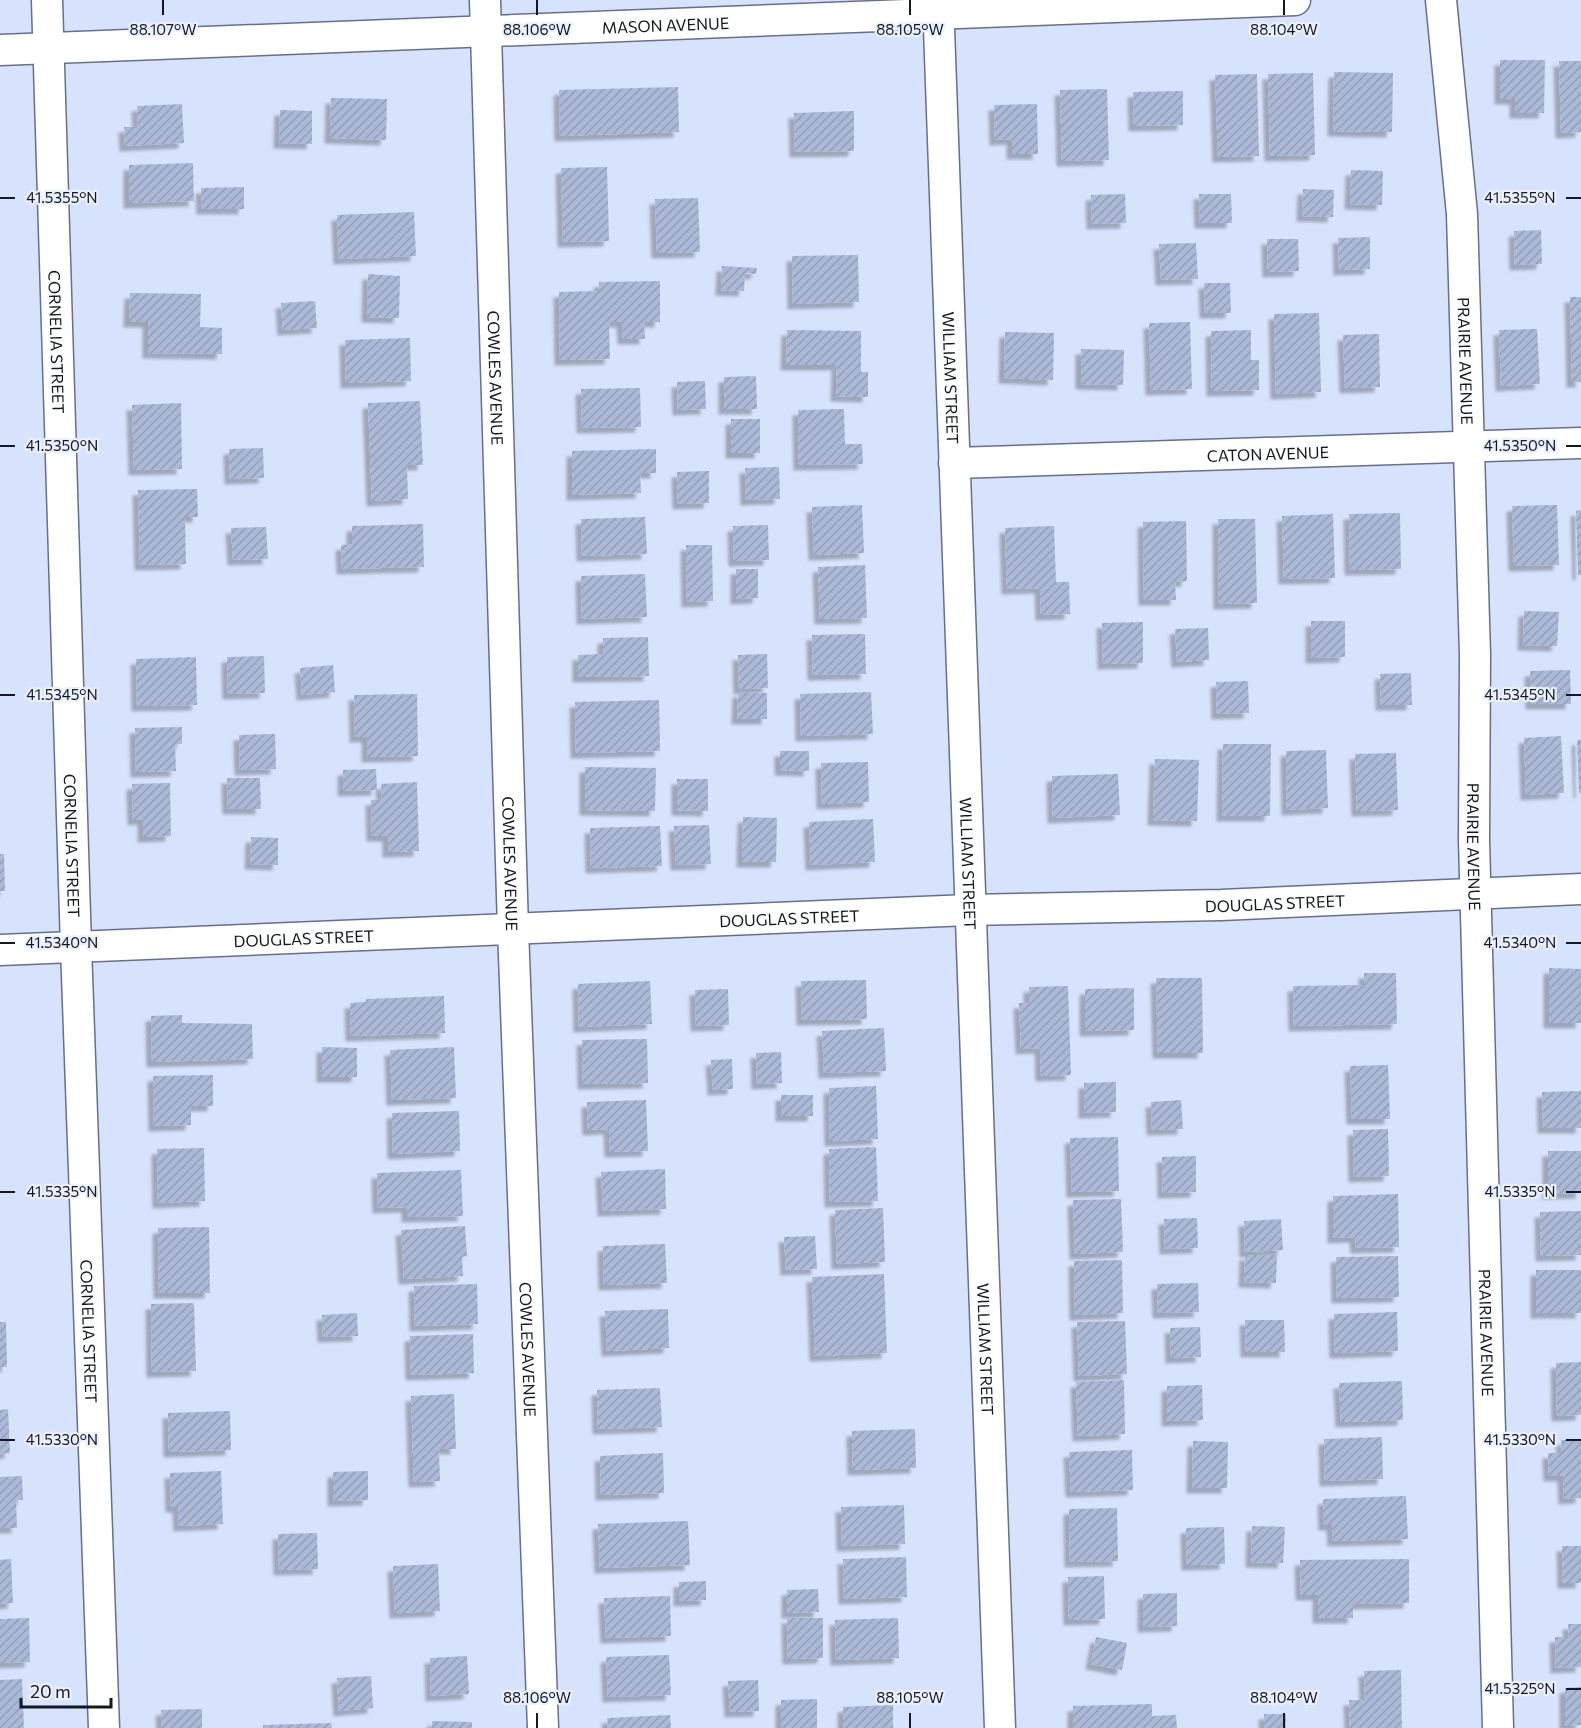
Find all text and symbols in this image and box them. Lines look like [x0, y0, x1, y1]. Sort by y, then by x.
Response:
street label: MASON AVENUE [601, 12, 730, 36]
text: 88.107°W [130, 20, 196, 38]
text: 88.106°W [503, 20, 571, 38]
text: 88.105°W [876, 20, 944, 38]
text: 88.104°W [1250, 20, 1318, 38]
text: 41.5355°N [26, 188, 98, 206]
text: 41.5355°N [1484, 188, 1556, 206]
street label: CORNELIA STREET [46, 270, 69, 414]
street label: PRAIRIE AVENUE [1455, 297, 1478, 425]
street label: COWLES AVENUE [485, 310, 508, 445]
street label: WILLIAM STREET [940, 311, 963, 444]
text: 41.5350°N [26, 436, 98, 454]
text: 41.5350°N [1484, 436, 1556, 454]
street label: CATON AVENUE [1206, 442, 1329, 464]
text: 41.5345°N [26, 685, 98, 703]
text: 41.5345°N [1484, 685, 1556, 703]
street label: CORNELIA STREET [61, 774, 85, 918]
street label: PRAIRIE AVENUE [1464, 783, 1485, 911]
street label: COWLES AVENUE [500, 796, 523, 931]
street label: WILLIAM STREET [957, 797, 981, 930]
street label: DOUGLAS STREET [1205, 890, 1346, 915]
street label: DOUGLAS STREET [719, 905, 860, 930]
street label: DOUGLAS STREET [233, 925, 374, 950]
text: 41.5340°N [26, 933, 98, 951]
text: 41.5340°N [1484, 933, 1556, 951]
text: 41.5335°N [26, 1182, 98, 1200]
text: 41.5335°N [1484, 1182, 1556, 1200]
street label: CORNELIA STREET [78, 1259, 102, 1403]
street label: PRAIRIE AVENUE [1476, 1268, 1499, 1397]
street label: COWLES AVENUE [517, 1282, 541, 1417]
street label: WILLIAM STREET [975, 1283, 998, 1416]
text: 41.5330°N [26, 1430, 98, 1448]
text: 41.5330°N [1484, 1430, 1556, 1448]
scale bar [21, 1671, 111, 1709]
text: 41.5325°N [1485, 1679, 1555, 1697]
text: 20 m [30, 1680, 71, 1702]
text: 88.106°W [503, 1688, 571, 1706]
text: 88.105°W [876, 1688, 944, 1706]
text: 88.104°W [1250, 1688, 1318, 1706]

